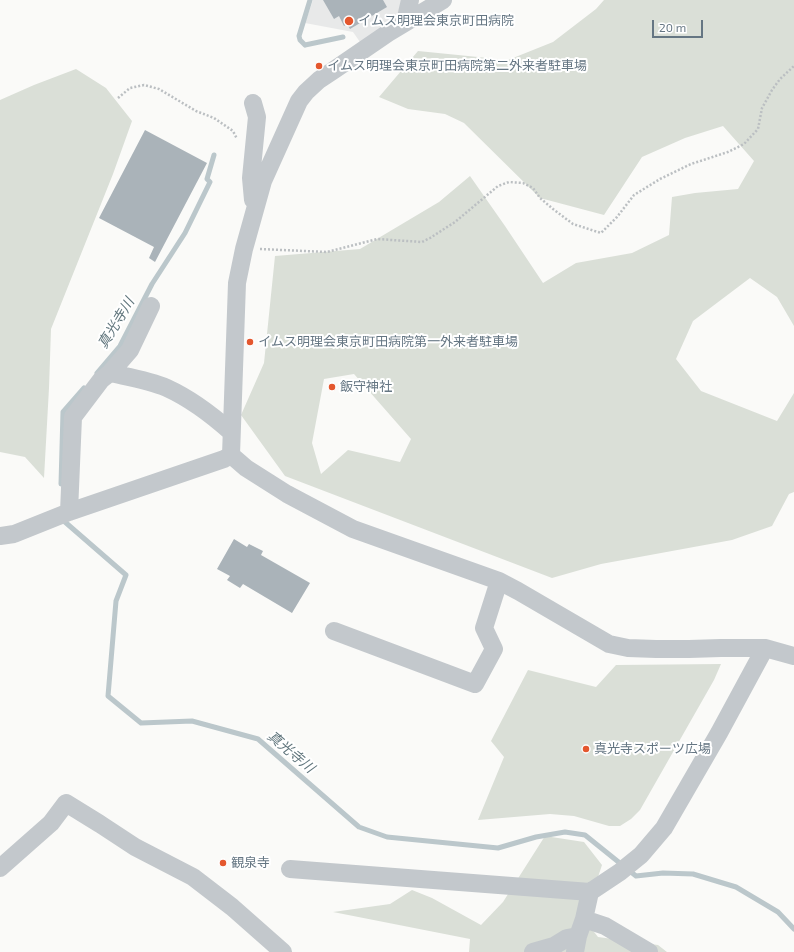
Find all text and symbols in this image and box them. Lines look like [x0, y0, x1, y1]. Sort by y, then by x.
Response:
scale bar [654, 12, 705, 38]
place label: イムス明理会東京町田病院 [358, 13, 514, 29]
marker: イムス明理会東京町田病院 [343, 15, 355, 27]
text: 20 m [659, 20, 686, 34]
place label: イムス明理会東京町田病院第二外来者駐車場 [327, 58, 587, 74]
marker: イムス明理会東京町田病院第二外来者駐車場 [314, 61, 324, 71]
water label: 真光寺川 [94, 295, 138, 351]
place label: イムス明理会東京町田病院第一外来者駐車場 [258, 334, 518, 350]
marker: イムス明理会東京町田病院第一外来者駐車場 [245, 337, 255, 347]
place label: 飯守神社 [340, 379, 392, 395]
marker: 飯守神社 [327, 382, 337, 392]
water label: 真光寺川 [264, 728, 318, 776]
place label: 真光寺スポーツ広場 [594, 741, 711, 757]
marker: 真光寺スポーツ広場 [581, 744, 591, 754]
place label: 観泉寺 [231, 855, 270, 871]
marker: 観泉寺 [218, 858, 228, 868]

